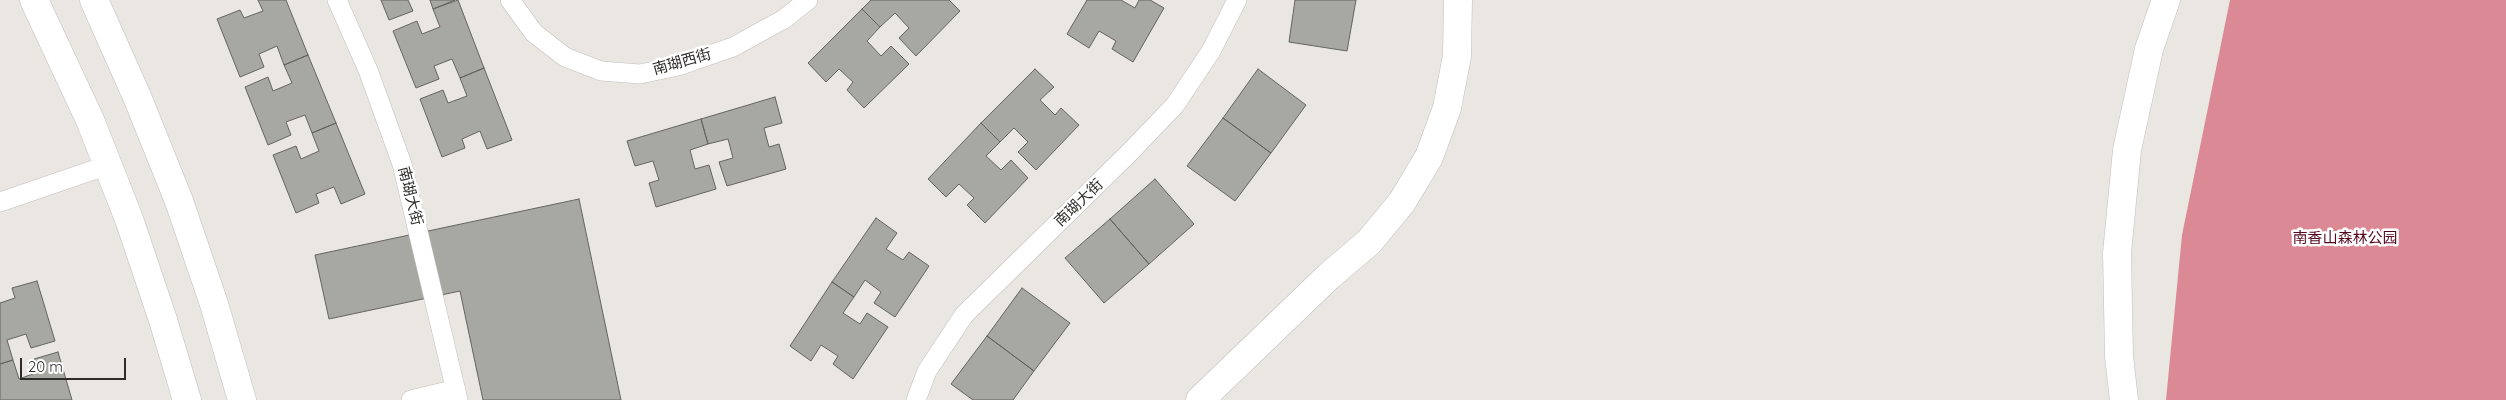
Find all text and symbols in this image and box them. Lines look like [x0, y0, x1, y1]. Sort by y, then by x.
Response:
street label: 南瑚西街 [651, 45, 713, 79]
street label: 南瑚大街 [394, 165, 426, 227]
street label: 南瑚大街 [1051, 176, 1107, 230]
park label: 南香山森林公园 [2293, 229, 2397, 247]
scale bar [22, 348, 129, 380]
text: 20 m [28, 357, 63, 376]

